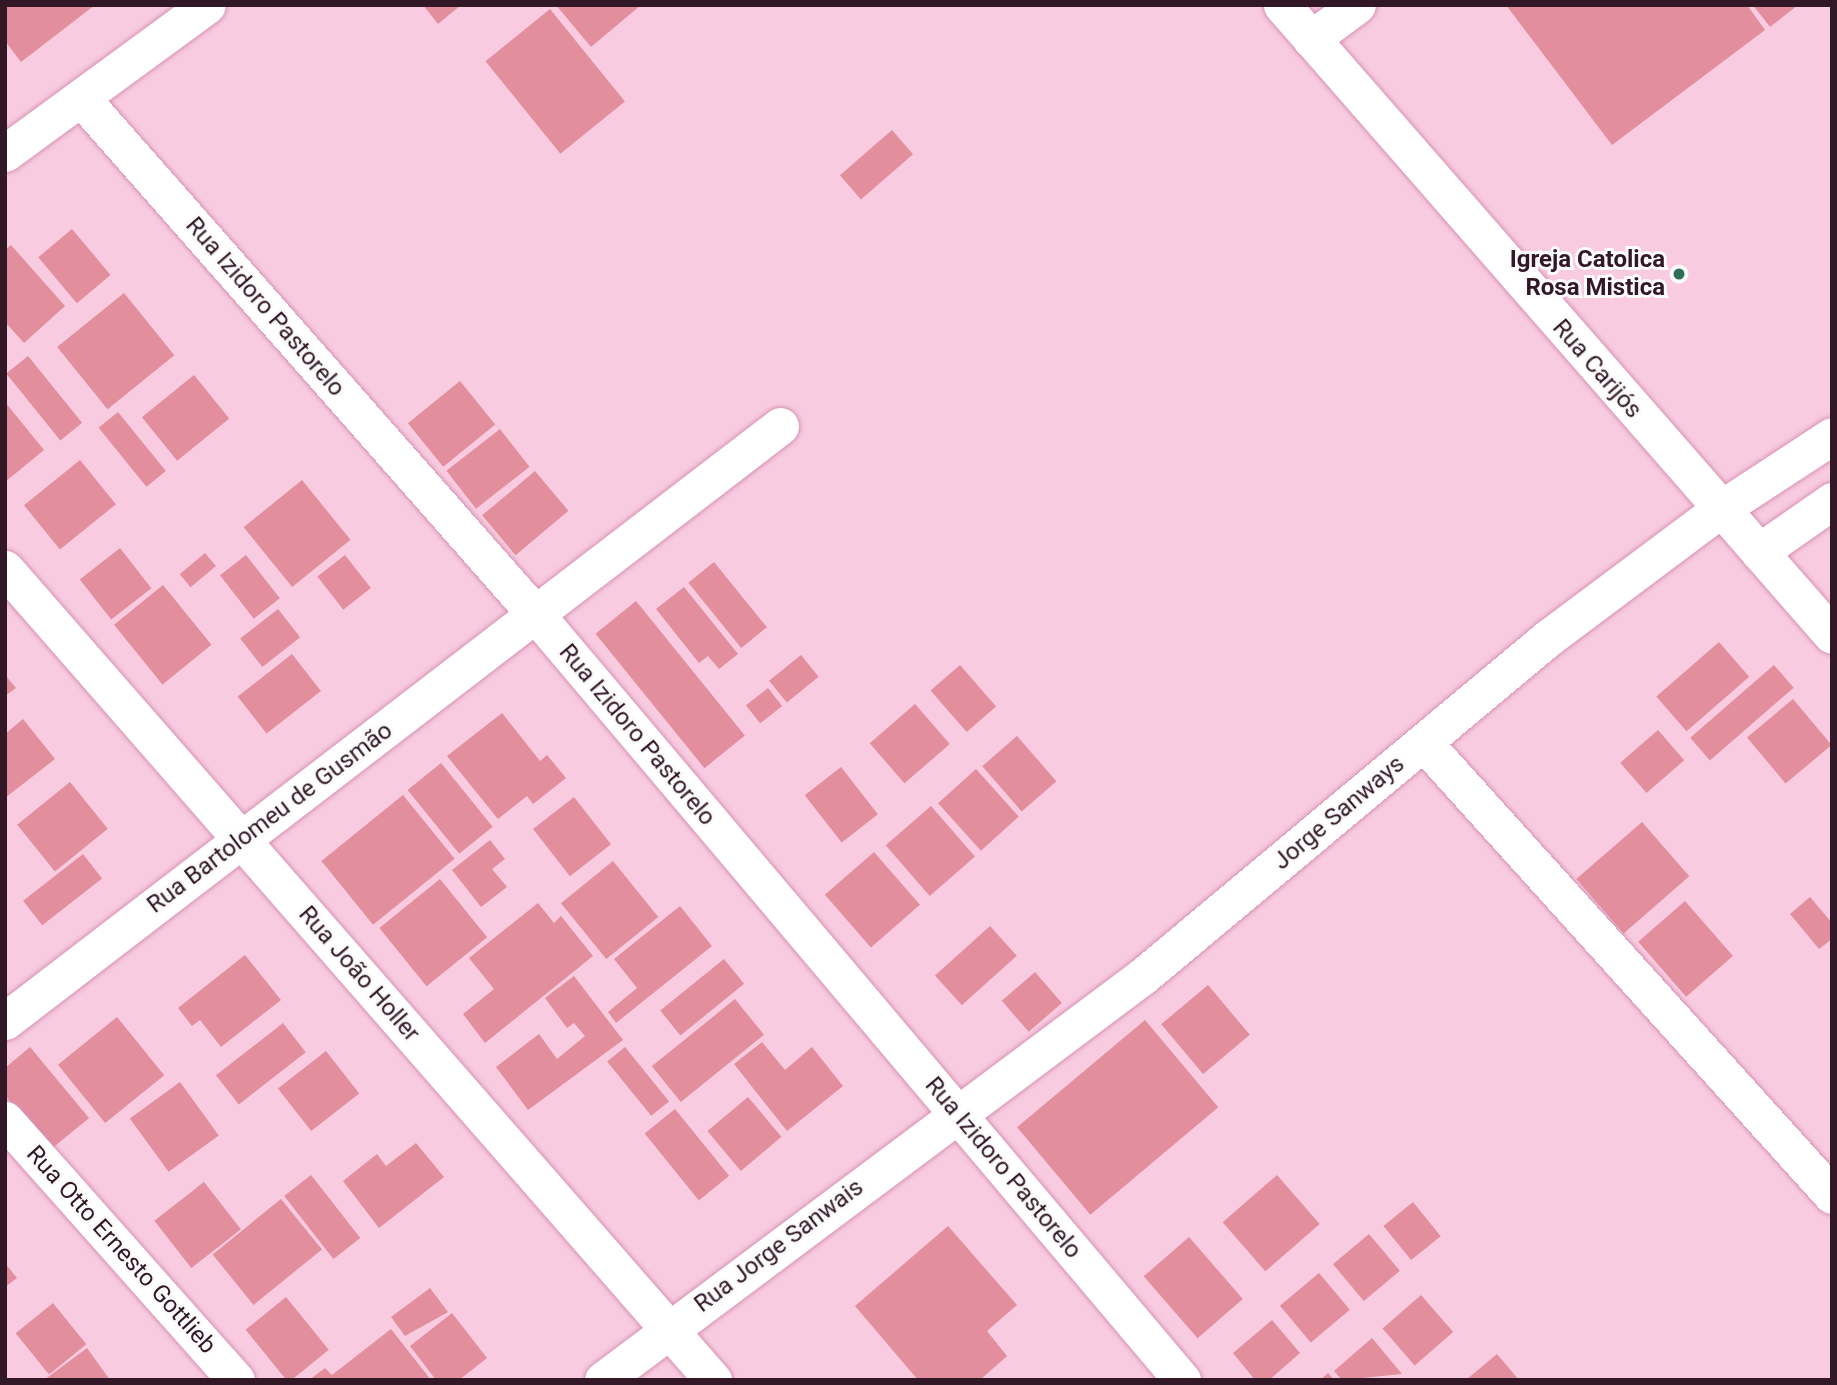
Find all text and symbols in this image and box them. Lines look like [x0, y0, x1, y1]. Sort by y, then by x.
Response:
street label: Rua Izidoro Pastorelo [179, 212, 351, 402]
place label: Igreja Catolica Rosa Mistica [1510, 246, 1665, 302]
marker: Igreja Catolica Rosa Mistica [1671, 266, 1687, 282]
street label: Rua Carijós [1546, 314, 1648, 424]
street label: Rua Izidoro Pastorelo [553, 638, 721, 832]
street label: Rua Bartolomeu de Gusmão [142, 716, 398, 920]
street label: Jorge Sanways [1268, 750, 1410, 876]
street label: Rua João Holler [292, 900, 426, 1048]
street label: Rua Izidoro Pastorelo [919, 1071, 1087, 1265]
street label: Rua Otto Ernesto Gottlieb [20, 1140, 222, 1360]
street label: Rua Jorge Sanwais [689, 1173, 869, 1319]

